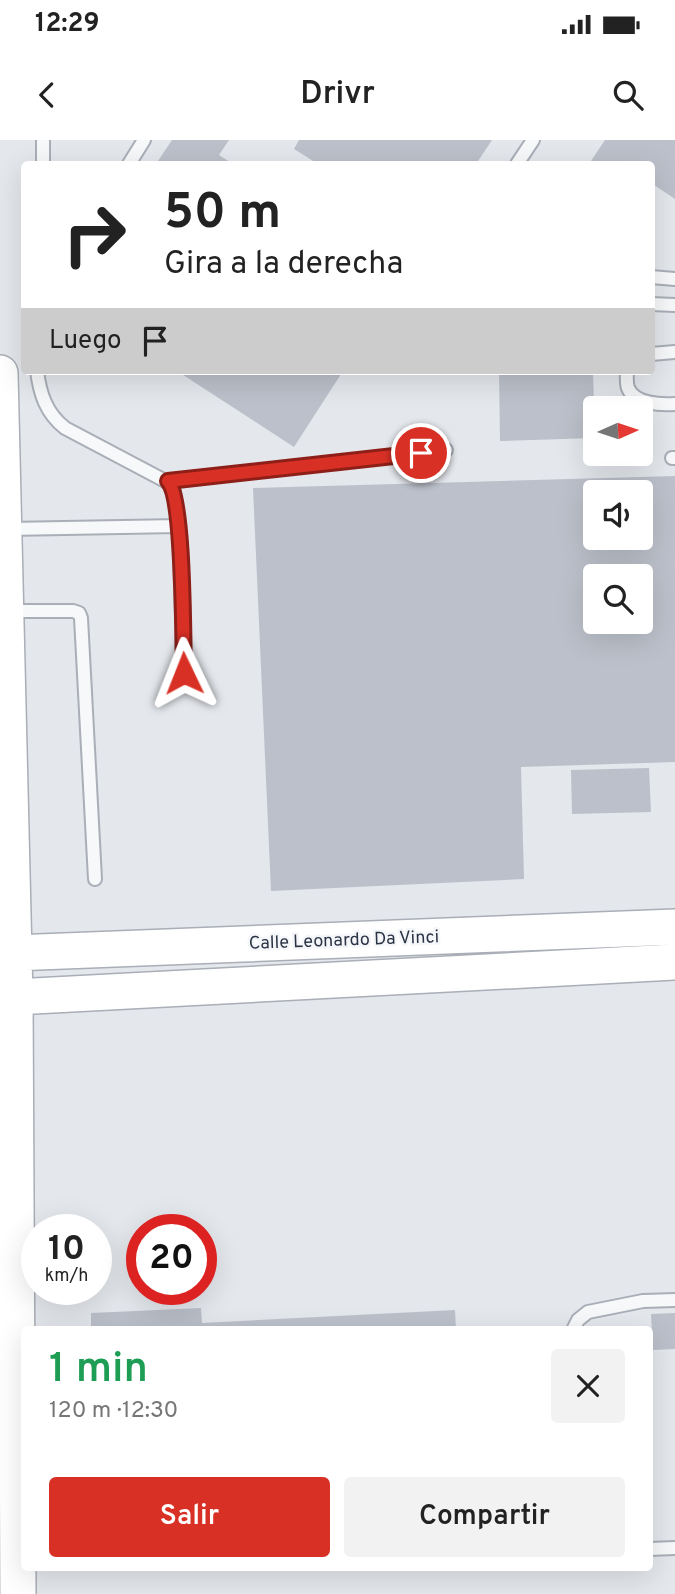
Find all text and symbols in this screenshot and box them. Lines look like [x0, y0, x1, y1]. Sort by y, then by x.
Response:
text: 12:29 [35, 8, 100, 41]
text: Drivr [300, 75, 375, 115]
icon: back [28, 76, 66, 114]
icon: search [609, 76, 647, 114]
text: 50 m [164, 184, 281, 246]
icon: right [49, 189, 140, 280]
text: Gira a la derecha [164, 245, 403, 285]
icon: arrive [136, 322, 174, 360]
text: Luego [49, 325, 122, 358]
north arrow [583, 396, 653, 466]
map controls [583, 396, 653, 634]
pin [391, 423, 451, 483]
icon: arrive [402, 434, 440, 472]
button: sound [583, 480, 653, 550]
button: search [583, 564, 653, 634]
position arrow [147, 636, 221, 710]
street label: Calle Leonardo Da Vinci [248, 926, 440, 956]
speed limit sign: 20 [126, 1214, 217, 1305]
text: 10 [48, 1228, 85, 1272]
text: km/h [45, 1265, 88, 1288]
text: 1 min [49, 1344, 148, 1397]
button: close [551, 1349, 625, 1423]
text: 120 m · 12:30 [49, 1397, 178, 1426]
button: Salir [49, 1477, 330, 1557]
button: Compartir [344, 1477, 625, 1557]

